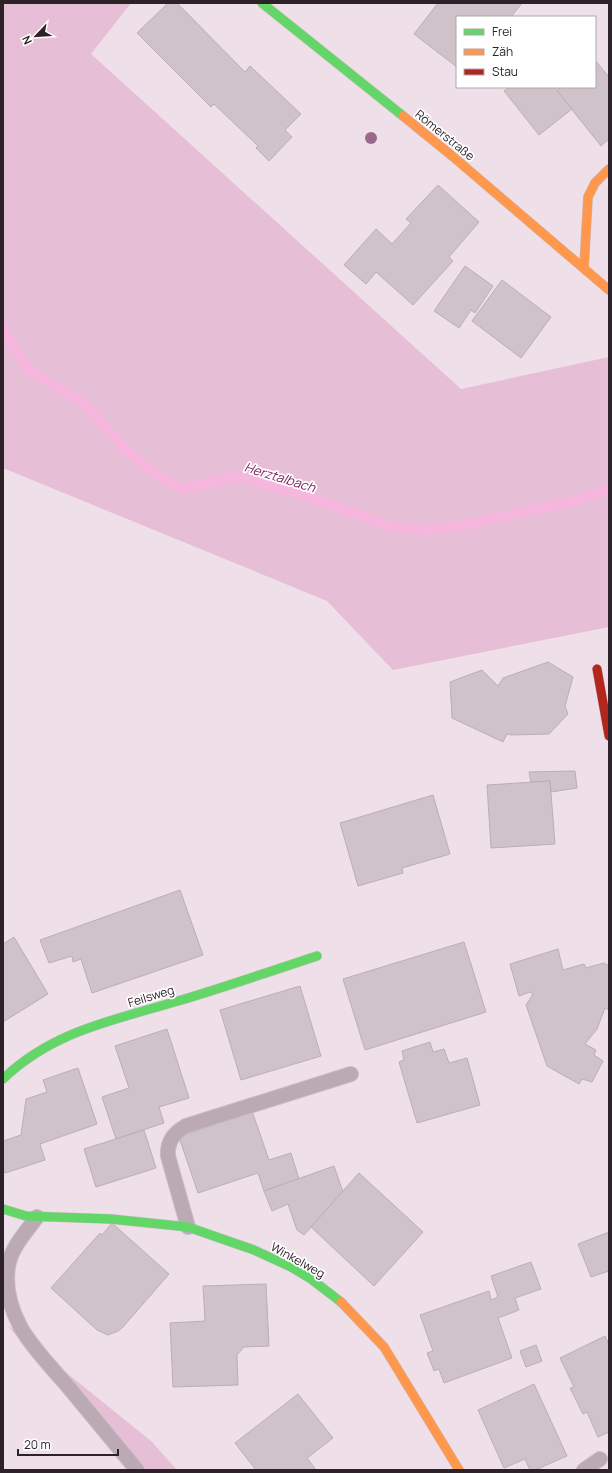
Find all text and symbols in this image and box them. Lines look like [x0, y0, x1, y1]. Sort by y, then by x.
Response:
north arrow [16, 16, 56, 56]
legend [456, 16, 596, 88]
text: Frei [492, 23, 512, 40]
text: N [18, 34, 35, 47]
text: Zäh [492, 43, 513, 60]
text: Stau [492, 63, 518, 80]
street label: Römerstraße [412, 106, 478, 164]
water label: Herztalbach [242, 458, 319, 497]
street label: Feilsweg [126, 981, 176, 1011]
street label: Winkelweg [268, 1238, 328, 1282]
scale bar [18, 1431, 118, 1457]
text: 20 m [24, 1436, 51, 1453]

